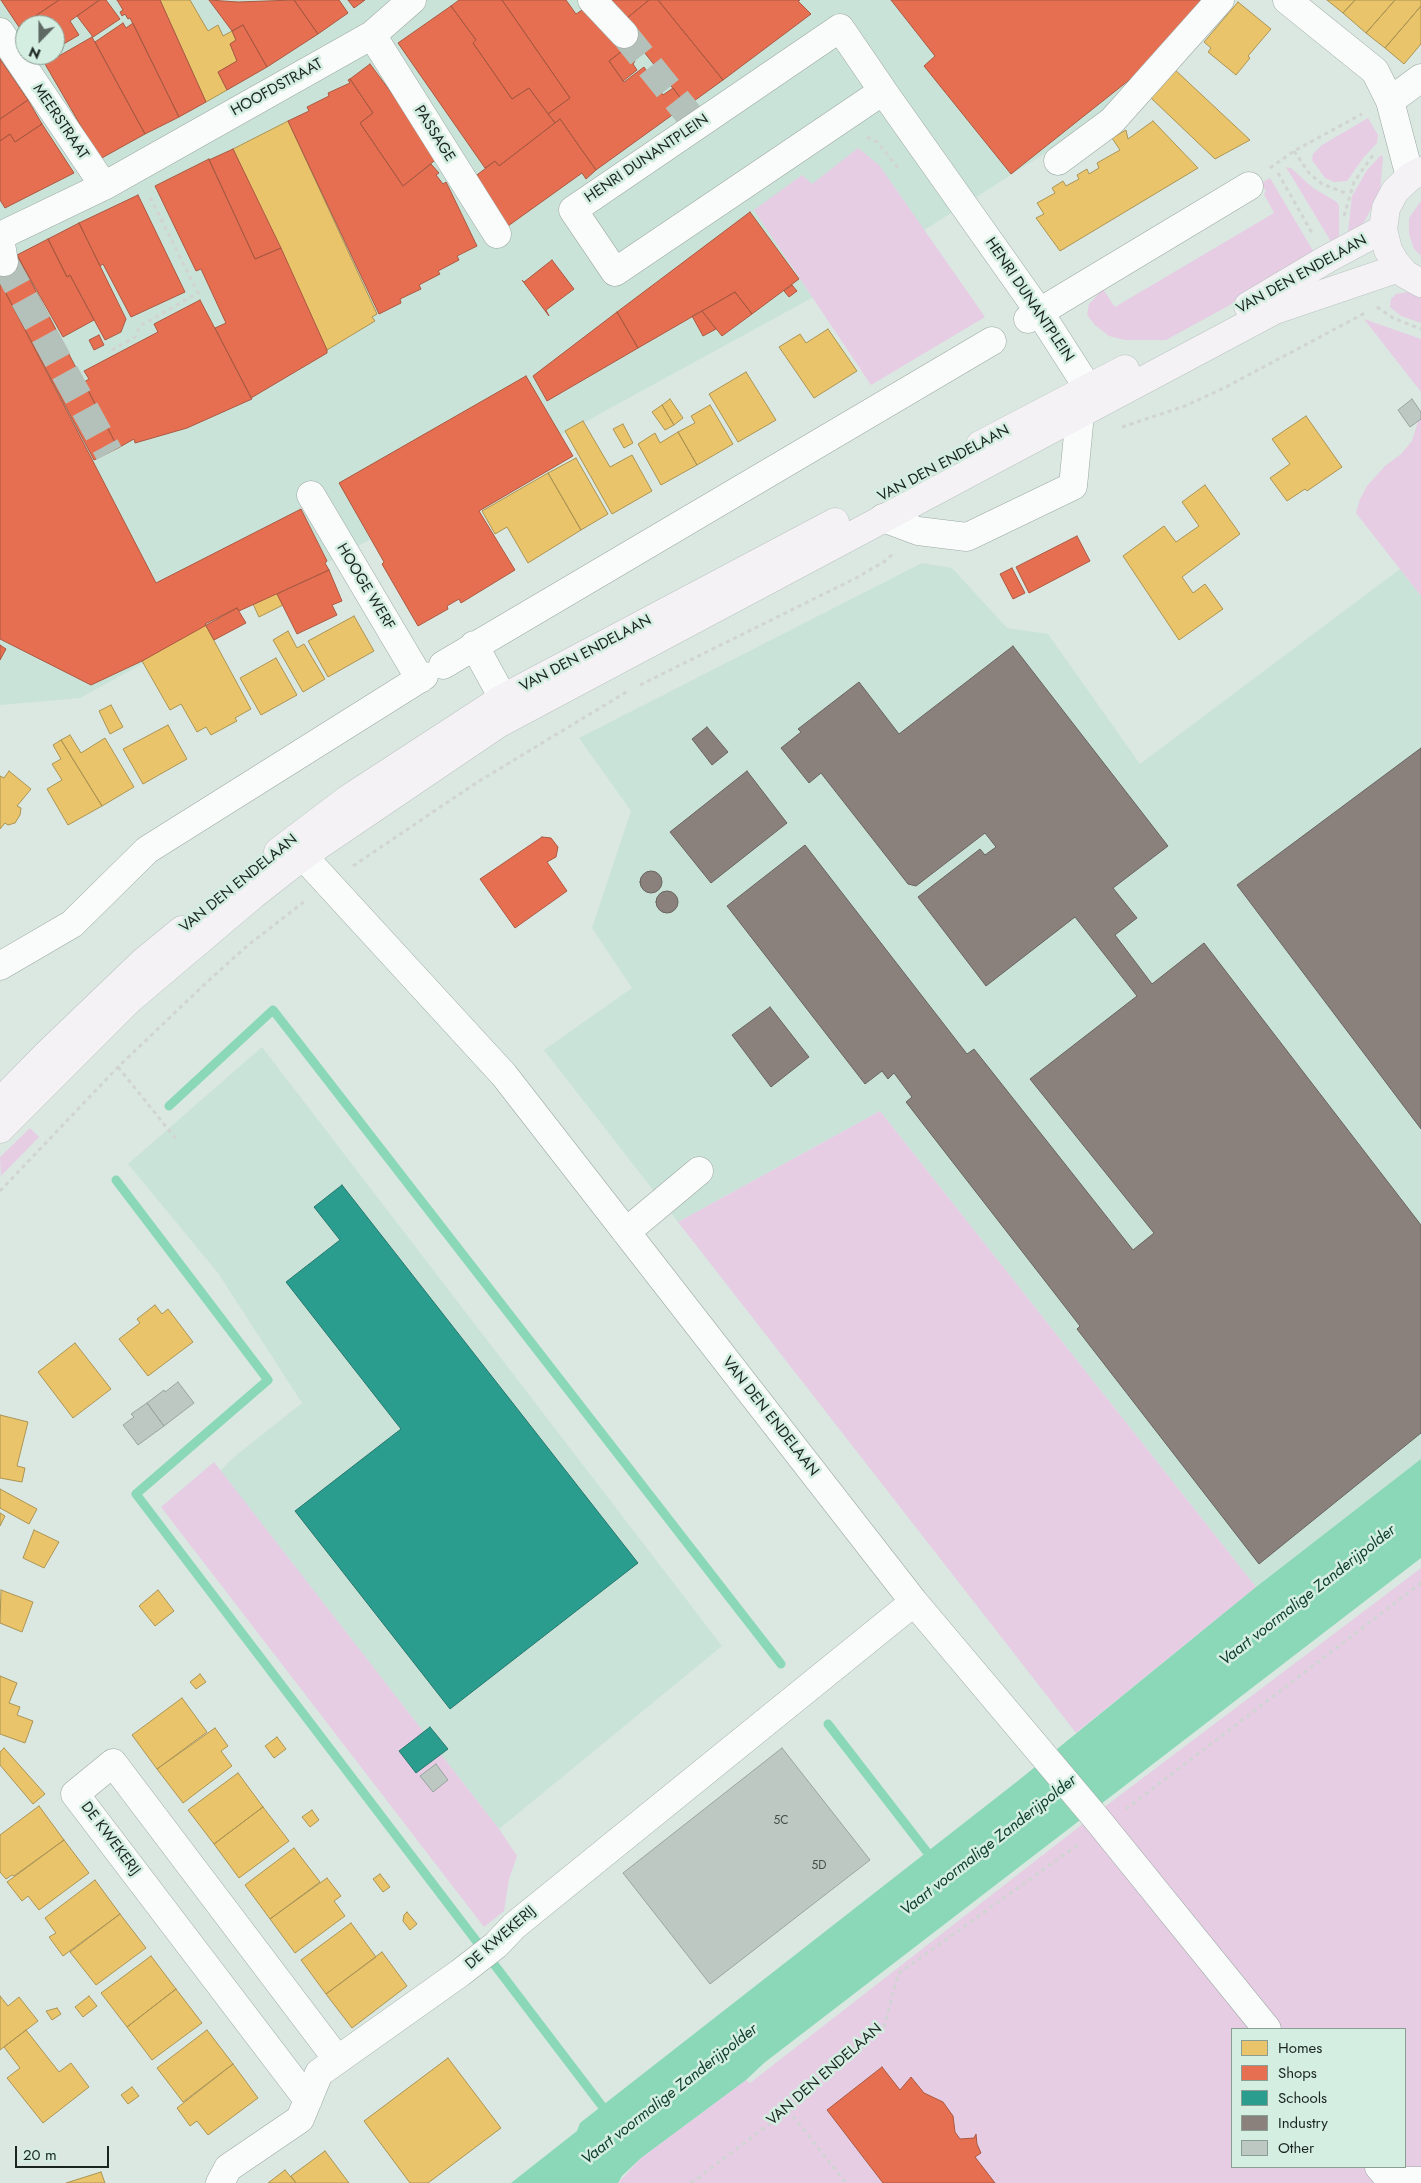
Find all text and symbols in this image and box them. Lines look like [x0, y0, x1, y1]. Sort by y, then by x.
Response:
north arrow [15, 15, 65, 65]
text: N [26, 42, 44, 64]
street label: HOOFDSTRAAT [228, 55, 326, 121]
street label: MEERSTRAAT [28, 81, 92, 163]
street label: PASSAGE [410, 103, 458, 165]
street label: HENRI DUNANTPLEIN [582, 111, 712, 207]
street label: VAN DEN ENDELAAN [1234, 232, 1370, 318]
street label: HENRI DUNANTPLEIN [981, 235, 1077, 365]
street label: VAN DEN ENDELAAN [875, 422, 1013, 506]
street label: HOOGE WERF [332, 540, 398, 634]
street label: VAN DEN ENDELAAN [517, 612, 655, 696]
street label: VAN DEN ENDELAAN [176, 831, 302, 937]
street label: VAN DEN ENDELAAN [718, 1354, 822, 1480]
water label: Vaart voormalige Zanderijpolder [1216, 1521, 1400, 1671]
water label: Vaart voormalige Zanderijpolder [897, 1771, 1081, 1921]
street label: DE KWEKERIJ [77, 1799, 143, 1879]
house number: 5C [774, 1814, 788, 1828]
house number: 5D [812, 1859, 826, 1873]
street label: DE KWEKERIJ [462, 1903, 540, 1973]
water label: Vaart voormalige Zanderijpolder [578, 2020, 762, 2170]
street label: VAN DEN ENDELAAN [764, 2020, 886, 2130]
legend [1231, 2028, 1406, 2168]
text: Homes [1278, 2037, 1322, 2059]
text: Shops [1278, 2062, 1317, 2084]
text: Schools [1278, 2087, 1327, 2109]
text: Industry [1278, 2112, 1328, 2134]
scale bar [18, 2136, 111, 2168]
text: Other [1278, 2137, 1314, 2159]
text: 20 m [23, 2144, 57, 2166]

